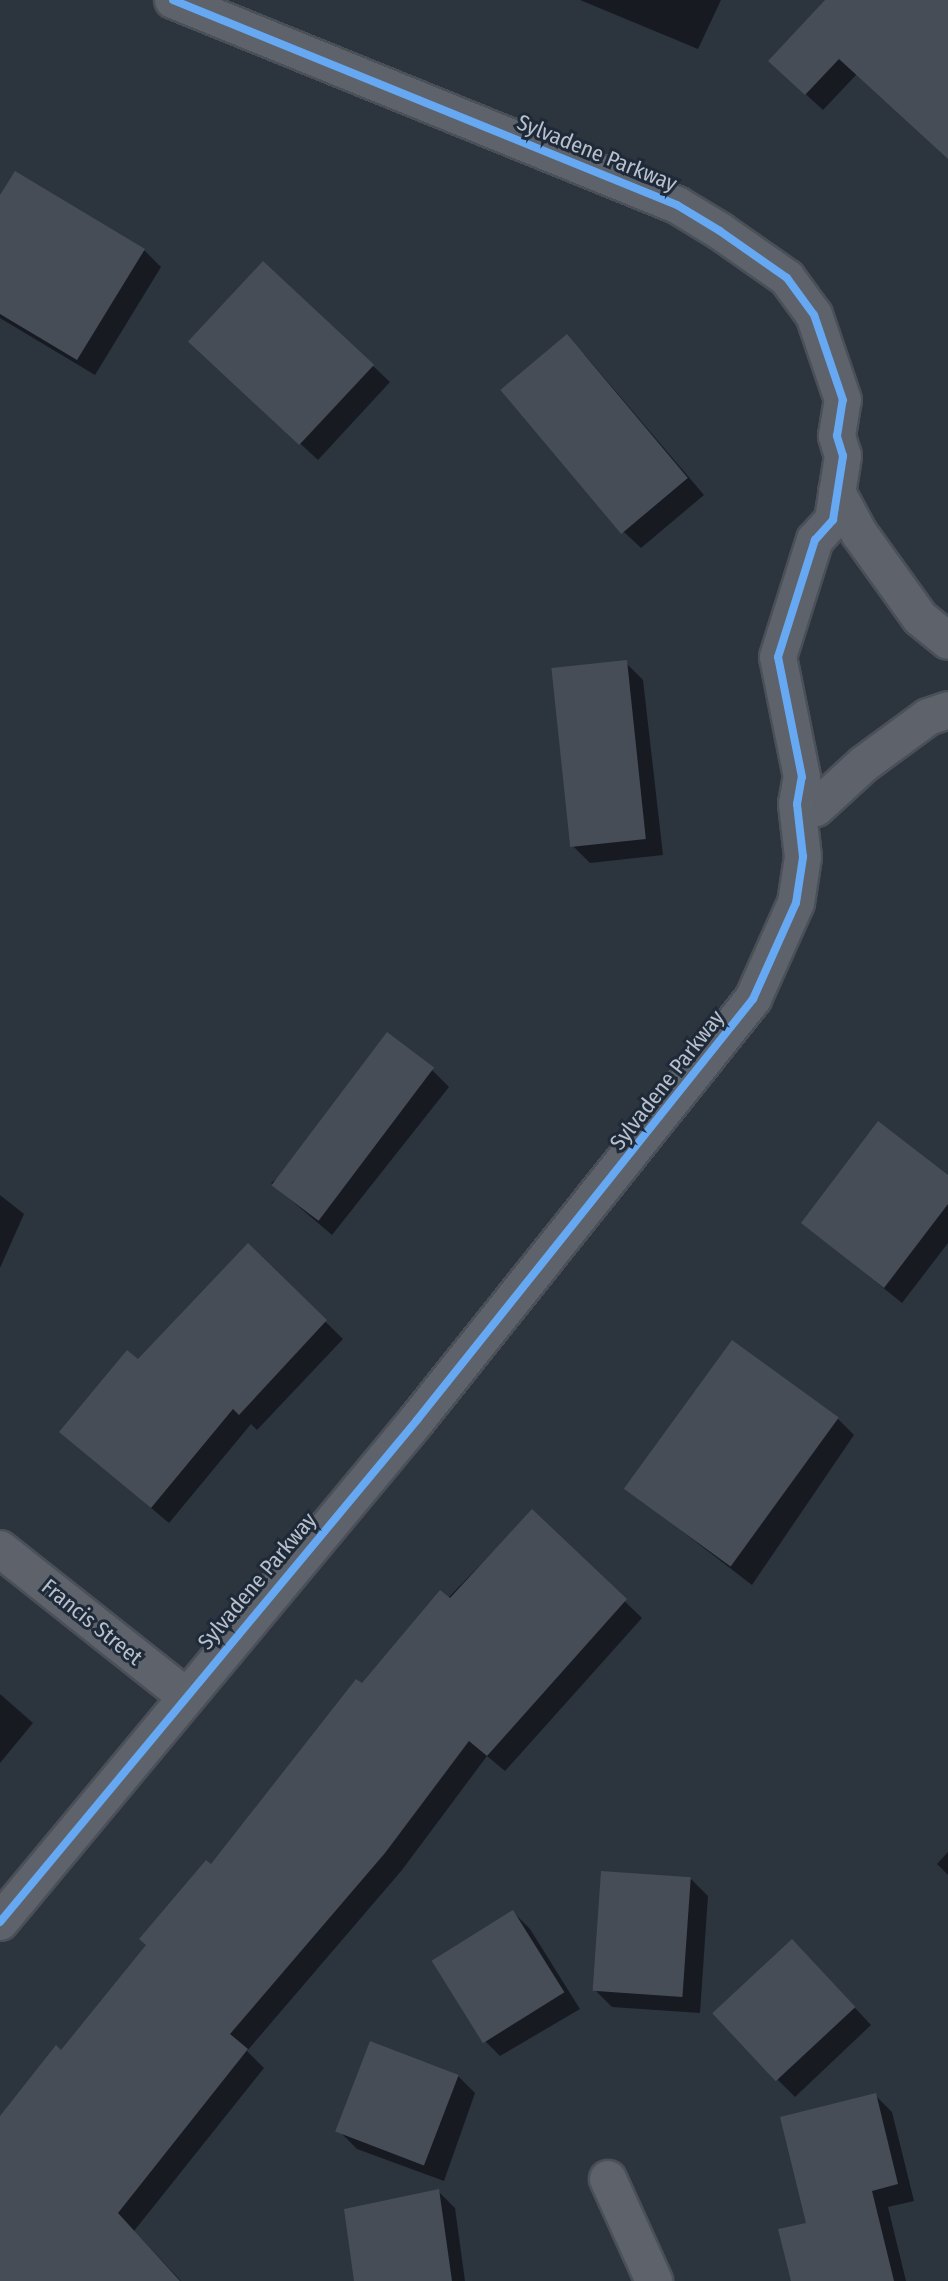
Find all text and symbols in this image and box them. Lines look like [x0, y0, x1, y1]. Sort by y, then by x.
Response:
street label: Sylvadene Parkway [513, 109, 681, 197]
street label: Sylvadene Parkway [604, 1005, 730, 1155]
street label: Sylvadene Parkway [192, 1507, 322, 1655]
street label: Francis Street [36, 1573, 148, 1671]

